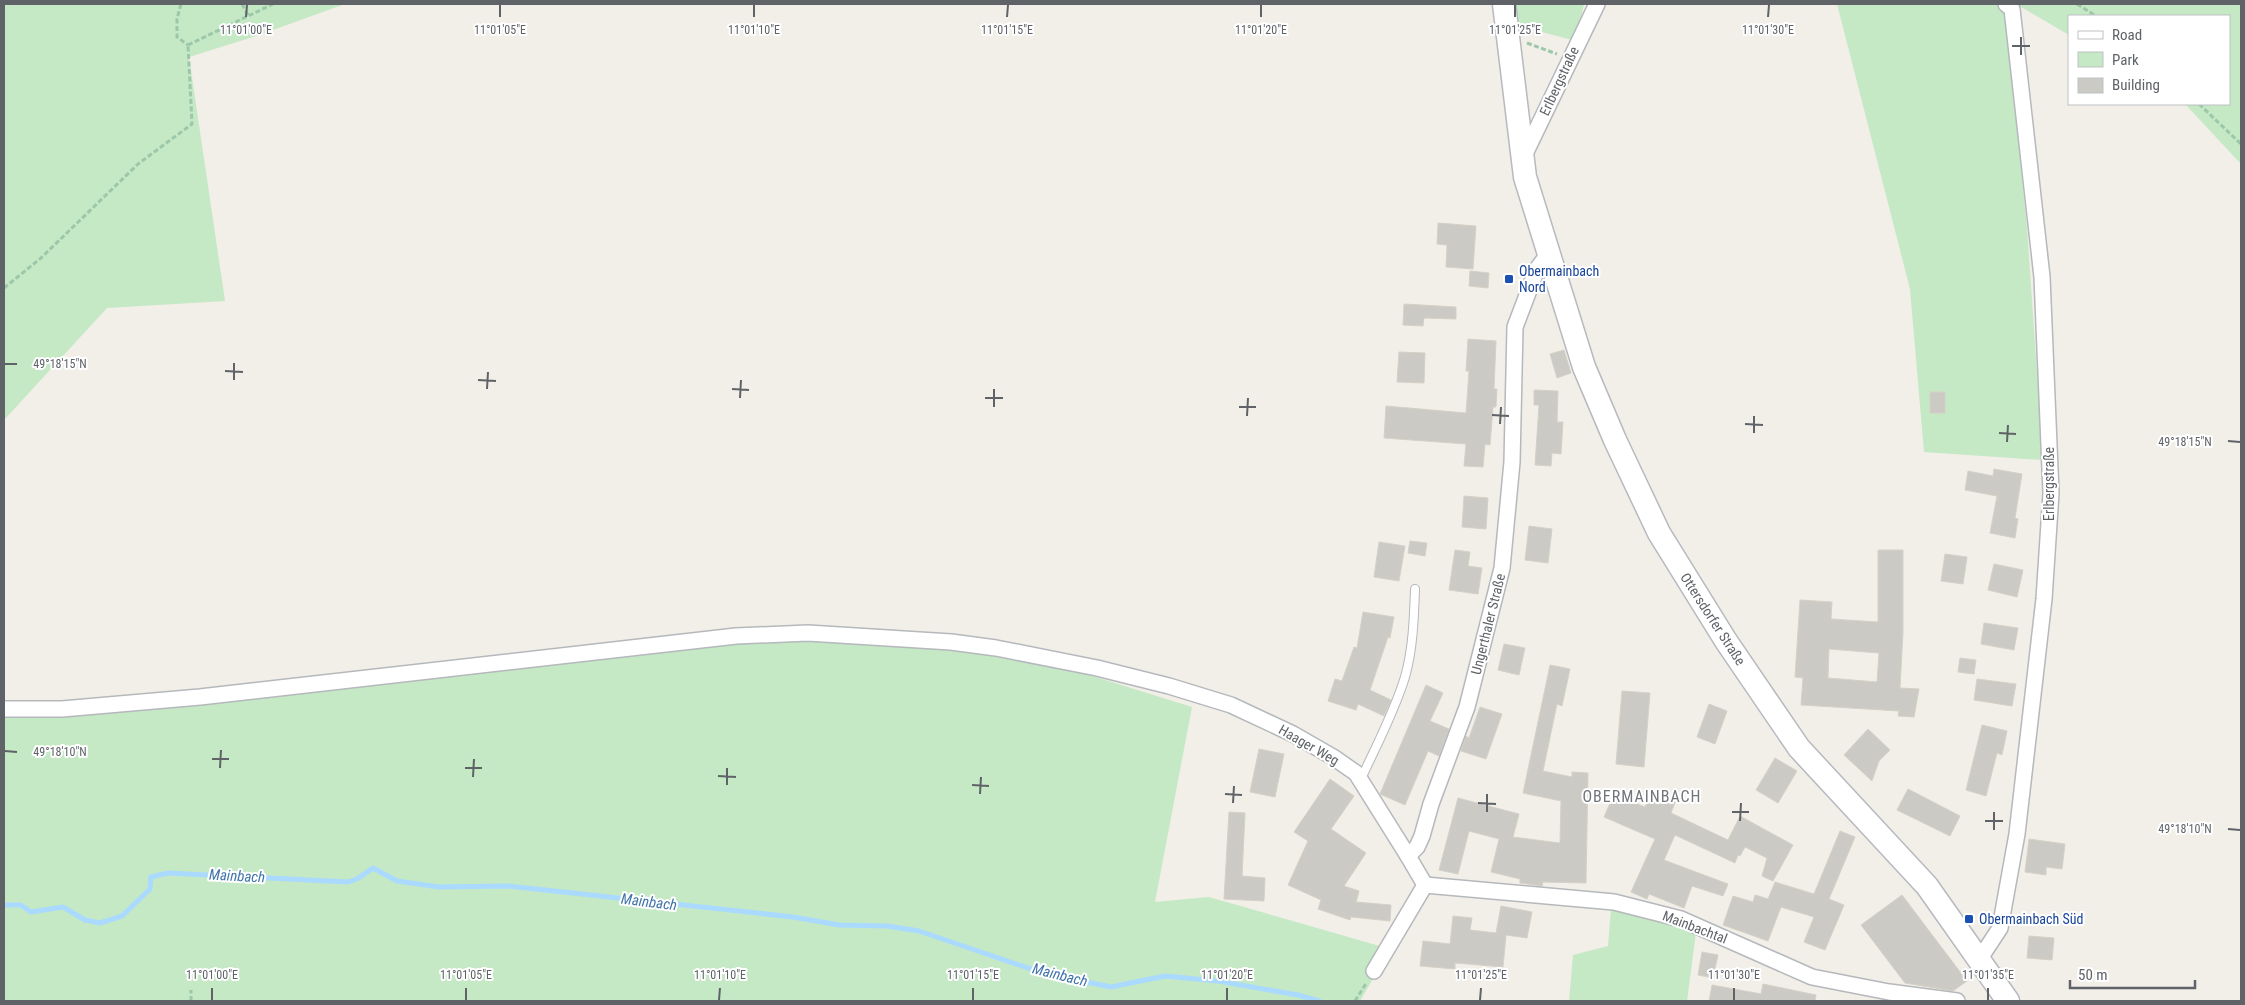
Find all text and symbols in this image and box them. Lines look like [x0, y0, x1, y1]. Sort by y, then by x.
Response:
legend [2068, 15, 2230, 105]
text: 11°01'00"E [220, 23, 272, 37]
text: 11°01'05"E [474, 23, 526, 37]
text: 11°01'10"E [728, 23, 780, 37]
text: 11°01'15"E [981, 23, 1033, 37]
text: 11°01'20"E [1235, 23, 1287, 37]
text: 11°01'25"E [1489, 23, 1541, 37]
text: 11°01'30"E [1742, 23, 1794, 37]
text: Road [2112, 26, 2142, 44]
street label: Erlbergstraße [1536, 44, 1582, 118]
text: Park [2112, 51, 2139, 69]
text: Building [2112, 76, 2160, 94]
place label: Obermainbach Nord [1519, 263, 1599, 295]
marker: Obermainbach Nord [1503, 273, 1515, 285]
text: 49°18'15"N [33, 357, 87, 371]
text: 49°18'15"N [2158, 435, 2212, 449]
street label: Erlbergstraße [2041, 447, 2057, 521]
street label: Ottersdorfer Straße [1677, 570, 1749, 668]
street label: Ungerthaler Straße [1468, 571, 1508, 676]
street label: Haager Weg [1276, 721, 1342, 769]
text: 49°18'10"N [33, 745, 87, 759]
district label: OBERMAINBACH [1582, 787, 1702, 806]
text: 49°18'10"N [2158, 822, 2212, 836]
water label: Mainbach [208, 866, 266, 886]
water label: Mainbach [620, 890, 678, 914]
street label: Mainbachtal [1660, 907, 1730, 947]
place label: Obermainbach Süd [1979, 911, 2083, 927]
marker: Obermainbach Süd [1963, 913, 1975, 925]
scale bar [2070, 958, 2195, 990]
water label: Mainbach [1031, 959, 1089, 991]
text: 50 m [2078, 966, 2108, 984]
text: 11°01'00"E [186, 968, 238, 982]
text: 11°01'05"E [440, 968, 492, 982]
text: 11°01'10"E [694, 968, 746, 982]
text: 11°01'15"E [947, 968, 999, 982]
text: 11°01'20"E [1201, 968, 1253, 982]
text: 11°01'25"E [1455, 968, 1507, 982]
text: 11°01'30"E [1708, 968, 1760, 982]
text: 11°01'35"E [1962, 968, 2014, 982]

